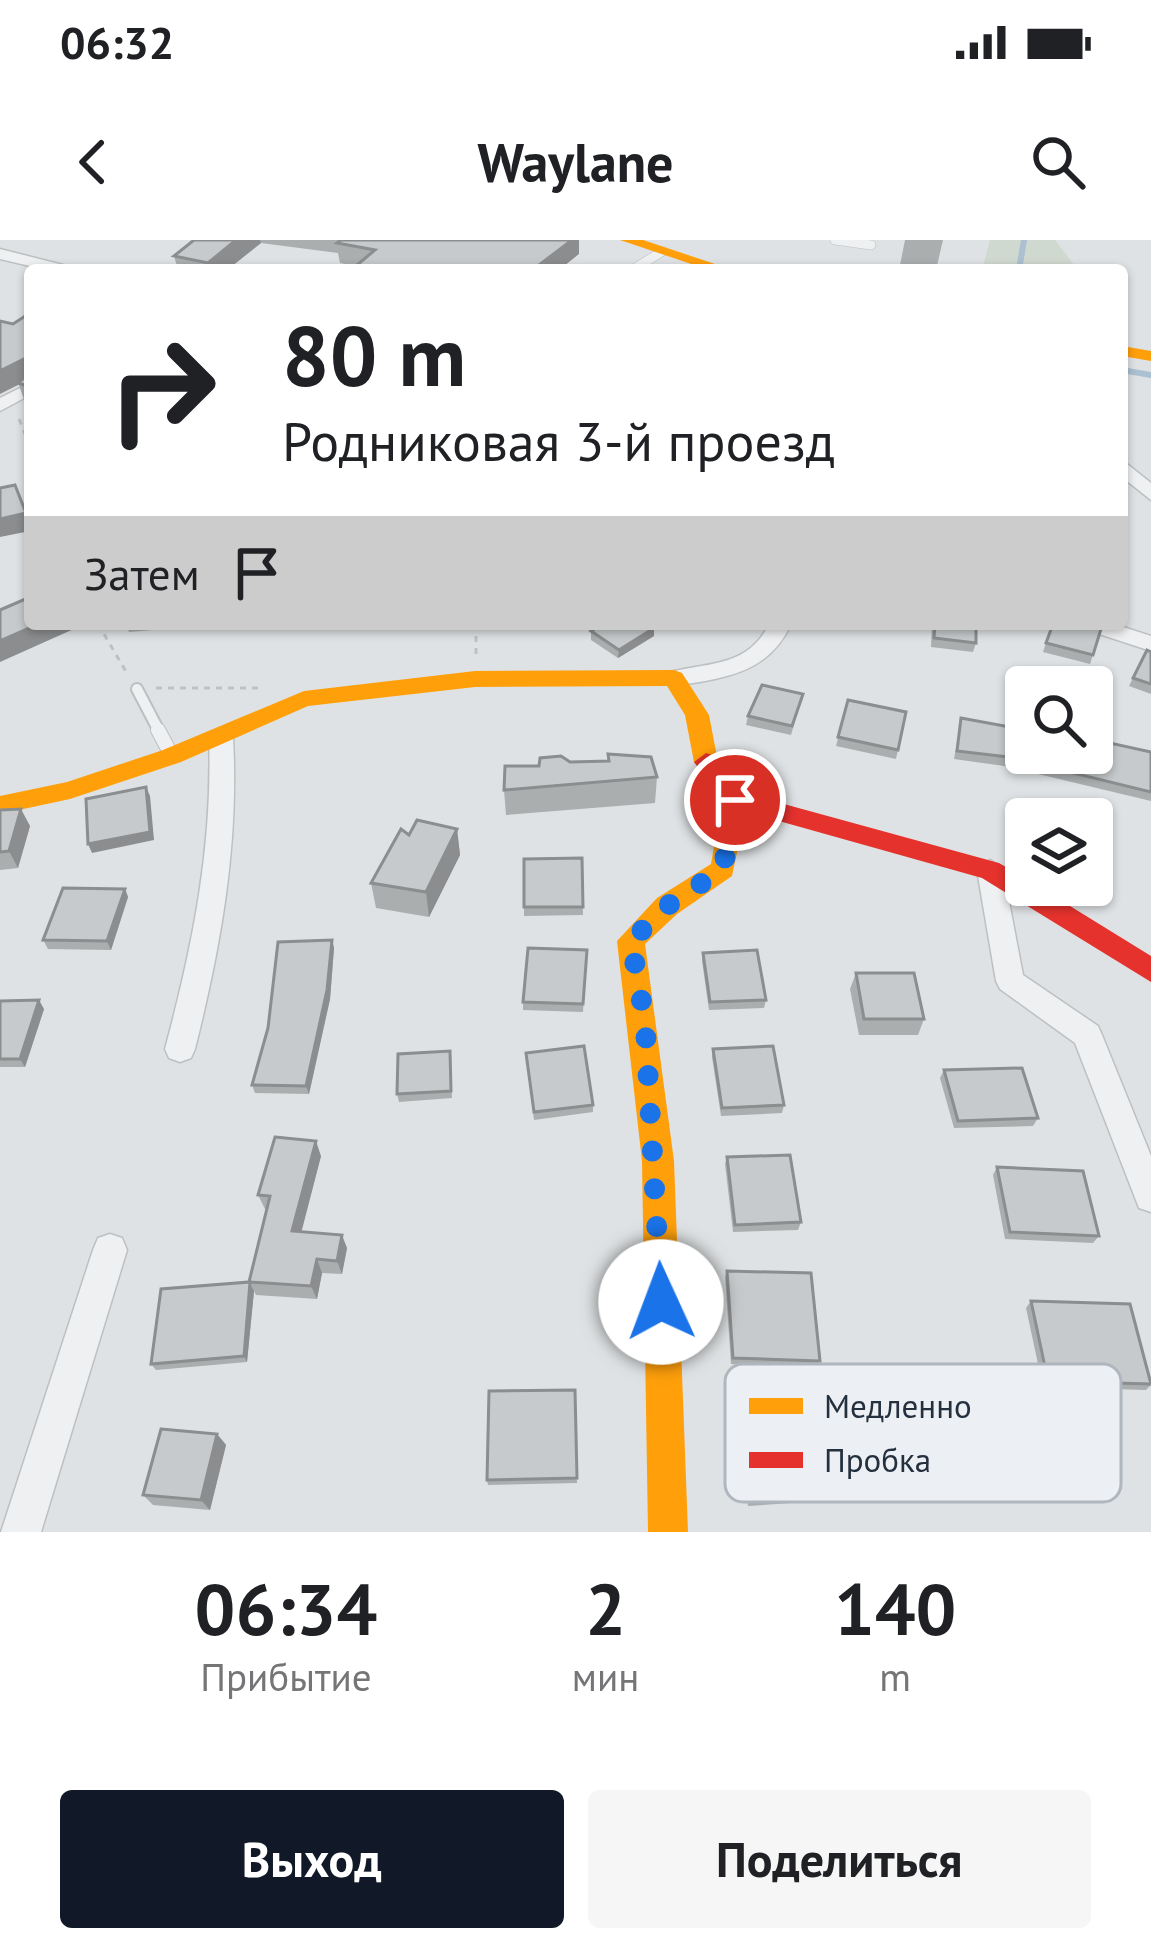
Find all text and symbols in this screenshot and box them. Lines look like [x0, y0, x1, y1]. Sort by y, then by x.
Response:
text: 06:32 [60, 13, 174, 71]
text: Waylane [477, 127, 674, 197]
icon: back [60, 129, 126, 195]
icon: search [1025, 129, 1091, 195]
text: 80 m [282, 300, 466, 409]
icon: right [84, 312, 240, 468]
text: Родниковая 3-й проезд [282, 406, 835, 476]
icon: arrive [224, 540, 290, 606]
text: Затем [84, 544, 200, 602]
map controls [1005, 666, 1113, 906]
button: search [1005, 666, 1113, 774]
pin [684, 749, 786, 851]
icon: arrive [702, 767, 768, 833]
button: layers [1005, 798, 1113, 906]
position arrow [598, 1239, 724, 1365]
legend [725, 1364, 1121, 1502]
text: Медленно [824, 1384, 972, 1427]
text: Пробка [824, 1438, 931, 1481]
text: 06:34 [195, 1562, 377, 1655]
text: 2 [585, 1562, 626, 1655]
text: 140 [834, 1562, 956, 1655]
text: Прибытие [200, 1651, 372, 1702]
text: мин [572, 1651, 639, 1702]
text: m [879, 1651, 911, 1702]
button: Выход [60, 1790, 564, 1928]
button: Поделиться [588, 1790, 1091, 1928]

